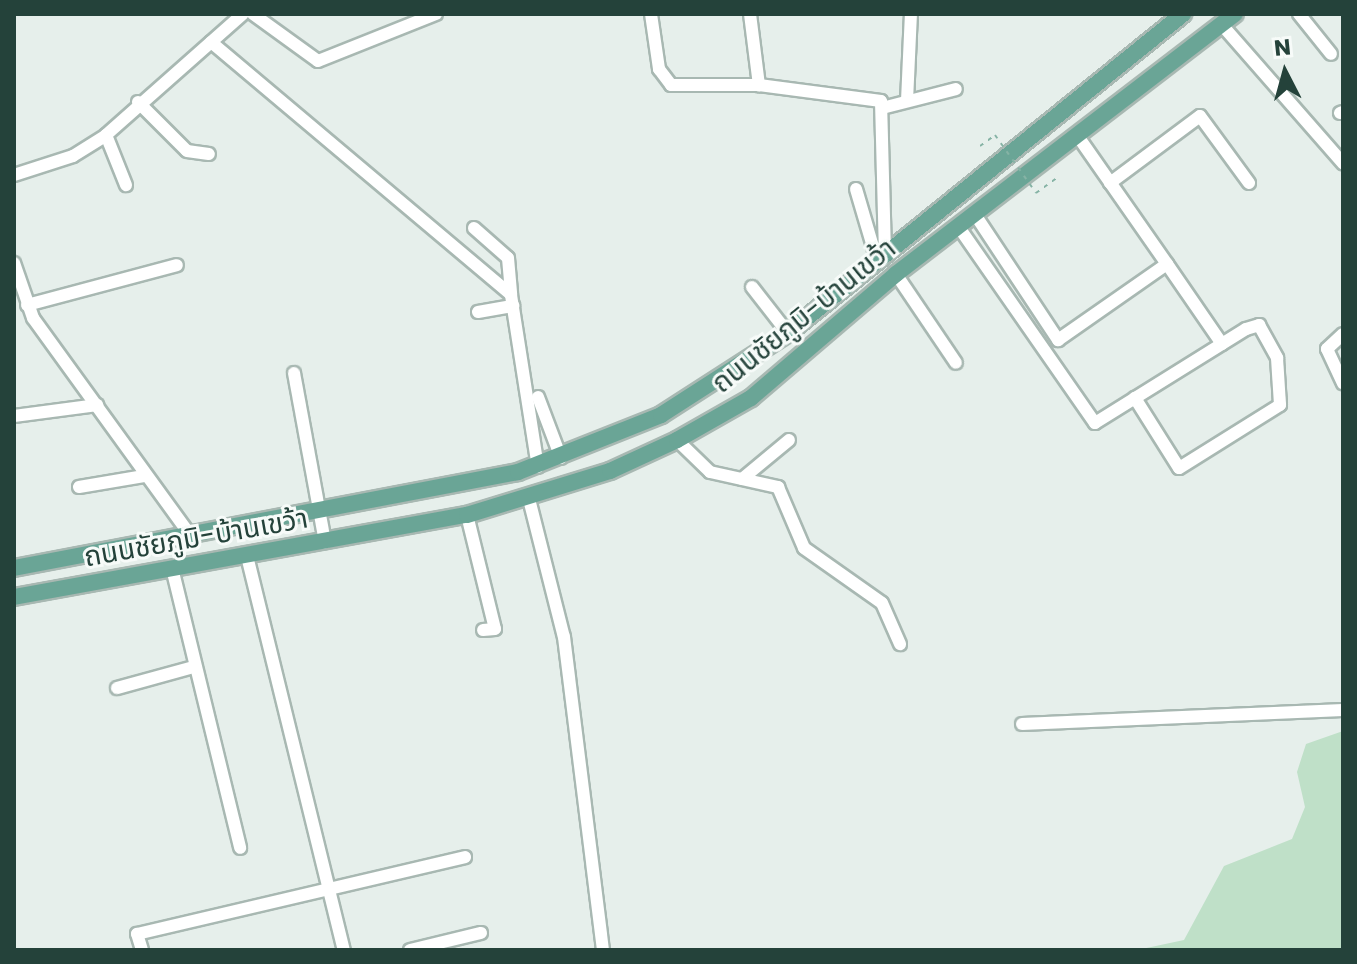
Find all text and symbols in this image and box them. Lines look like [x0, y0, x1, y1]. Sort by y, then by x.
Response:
text: N [1273, 31, 1292, 64]
north arrow [1245, 32, 1325, 112]
street label: ถนนชัยภูมิ-บ้านเขว้า [705, 232, 903, 400]
street label: ถนนชัยภูมิ-บ้านเขว้า [82, 502, 310, 574]

